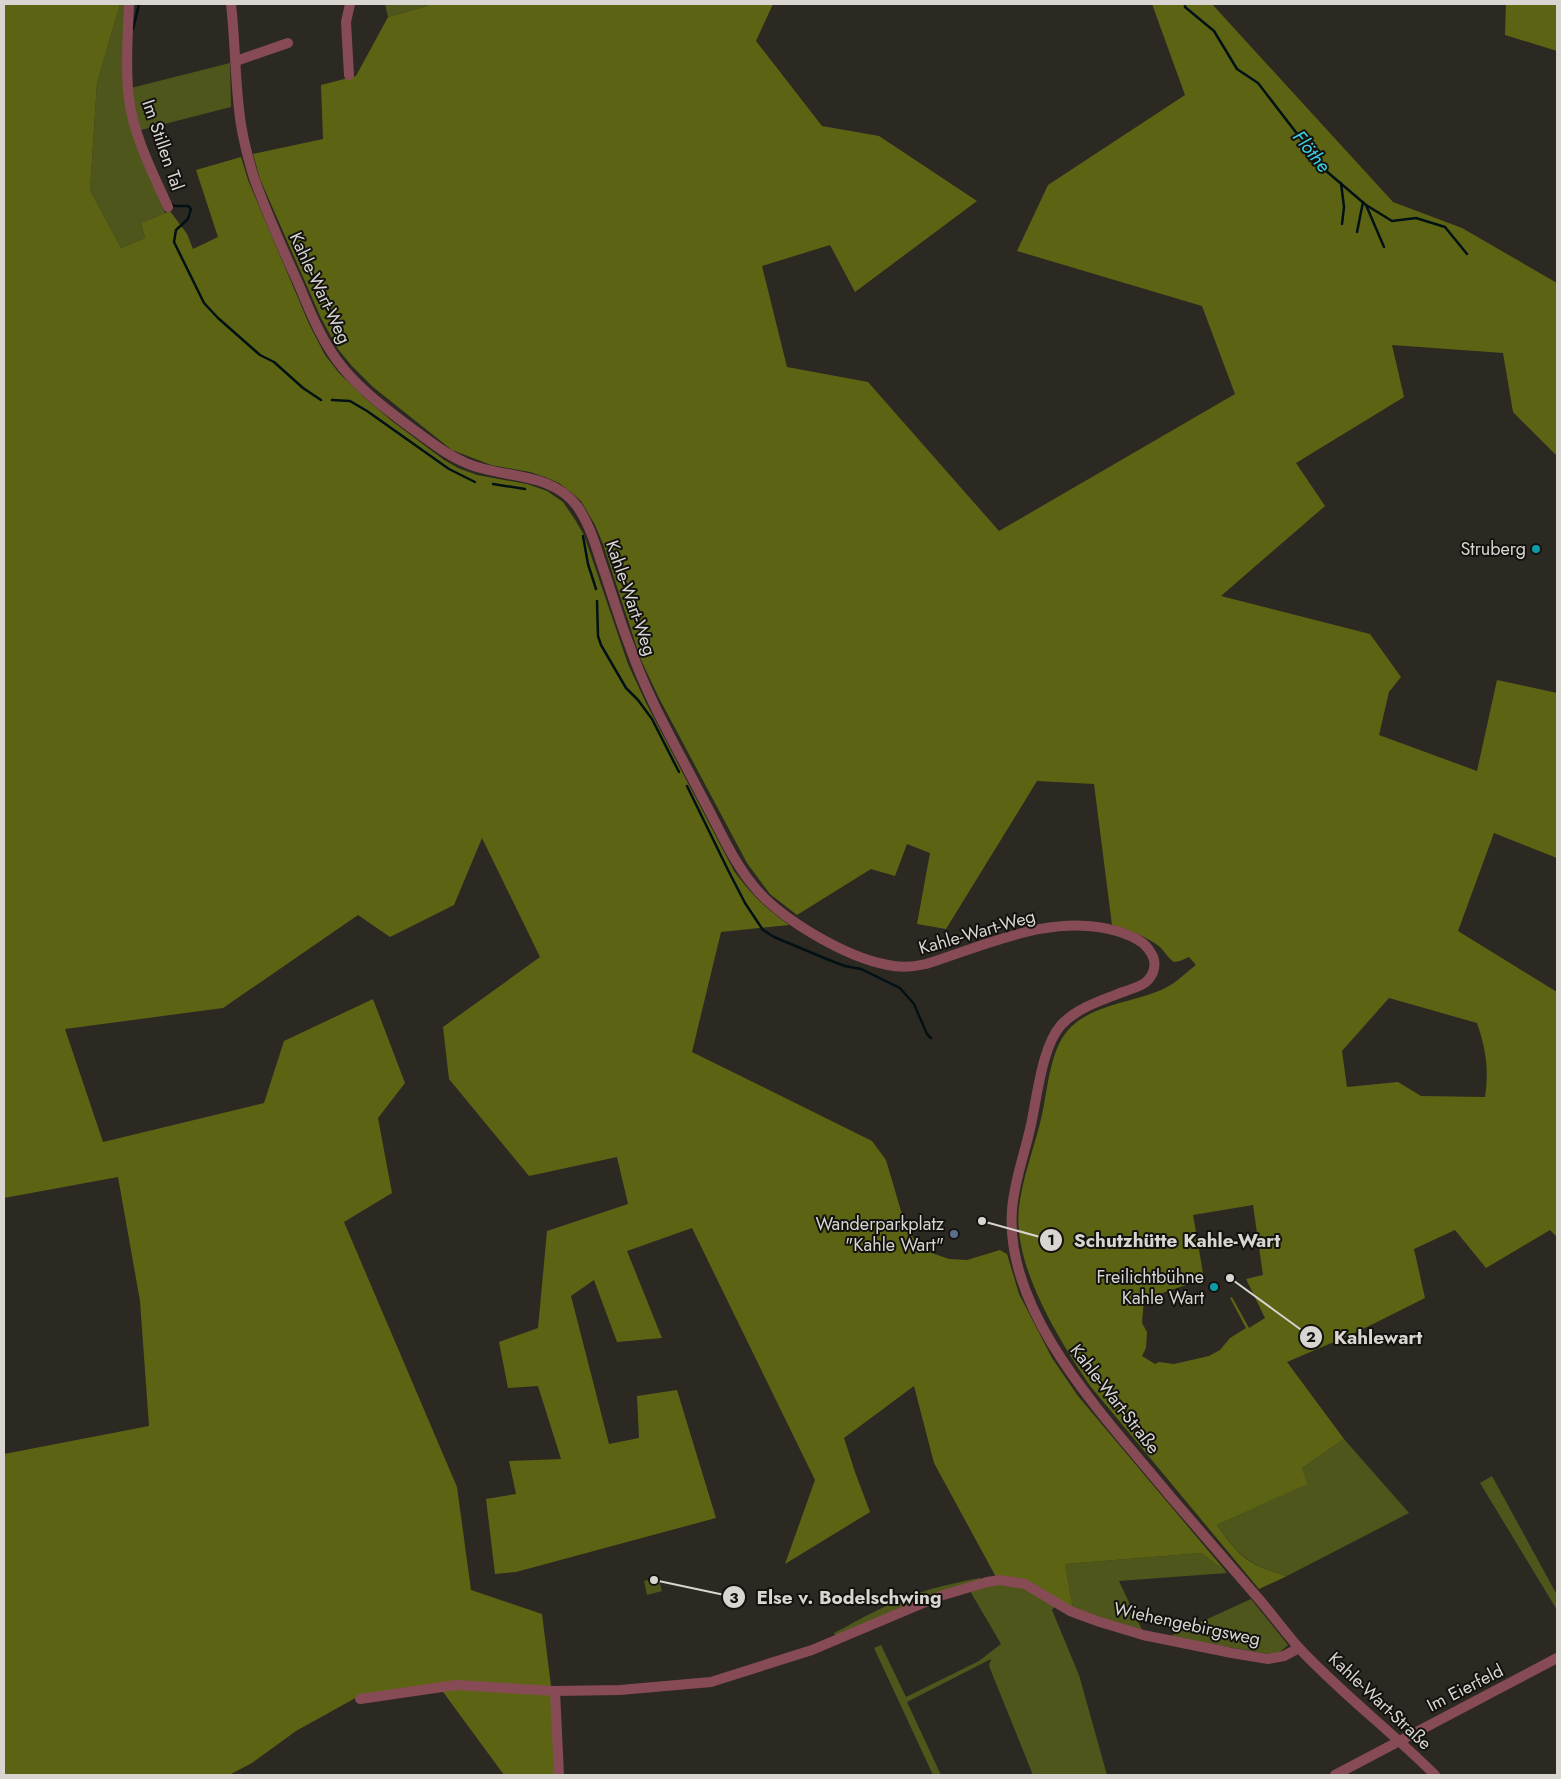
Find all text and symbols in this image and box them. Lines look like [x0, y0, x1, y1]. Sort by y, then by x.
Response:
street label: Im Stillen Tal [135, 96, 191, 194]
water label: Flöthe [1286, 125, 1337, 179]
street label: Kahle-Wart-Weg [283, 228, 357, 348]
place label: Struberg [1460, 536, 1526, 562]
street label: Kahle-Wart-Weg [599, 537, 663, 659]
marker: Struberg [1530, 543, 1542, 555]
street label: Kahle-Wart-Weg [916, 903, 1038, 961]
place label: Wanderparkplatz "Kahle Wart" [815, 1211, 945, 1258]
callout: Schutzhütte Kahle-Wart [1039, 1223, 1290, 1257]
text: Schutzhütte Kahle-Wart [1074, 1227, 1280, 1254]
marker: Wanderparkplatz "Kahle Wart" [948, 1228, 960, 1240]
text: 1 [1047, 1229, 1055, 1251]
place label: Freilichtbühne Kahle Wart [1096, 1264, 1205, 1311]
marker: Freilichtbühne Kahle Wart [1208, 1281, 1220, 1293]
callout: Kahlewart [1298, 1320, 1432, 1354]
text: Kahlewart [1334, 1324, 1422, 1351]
text: 2 [1306, 1326, 1316, 1348]
street label: Kahle-Wart-Straße [1064, 1339, 1166, 1459]
callout: Else v. Bodelschwing [721, 1580, 951, 1614]
text: Else v. Bodelschwing [756, 1584, 942, 1611]
text: 3 [729, 1587, 739, 1609]
street label: Wiehengebirgsweg [1111, 1596, 1263, 1652]
street label: Kahle-Wart-Straße [1323, 1646, 1437, 1756]
street label: Im Eierfeld [1422, 1658, 1508, 1718]

